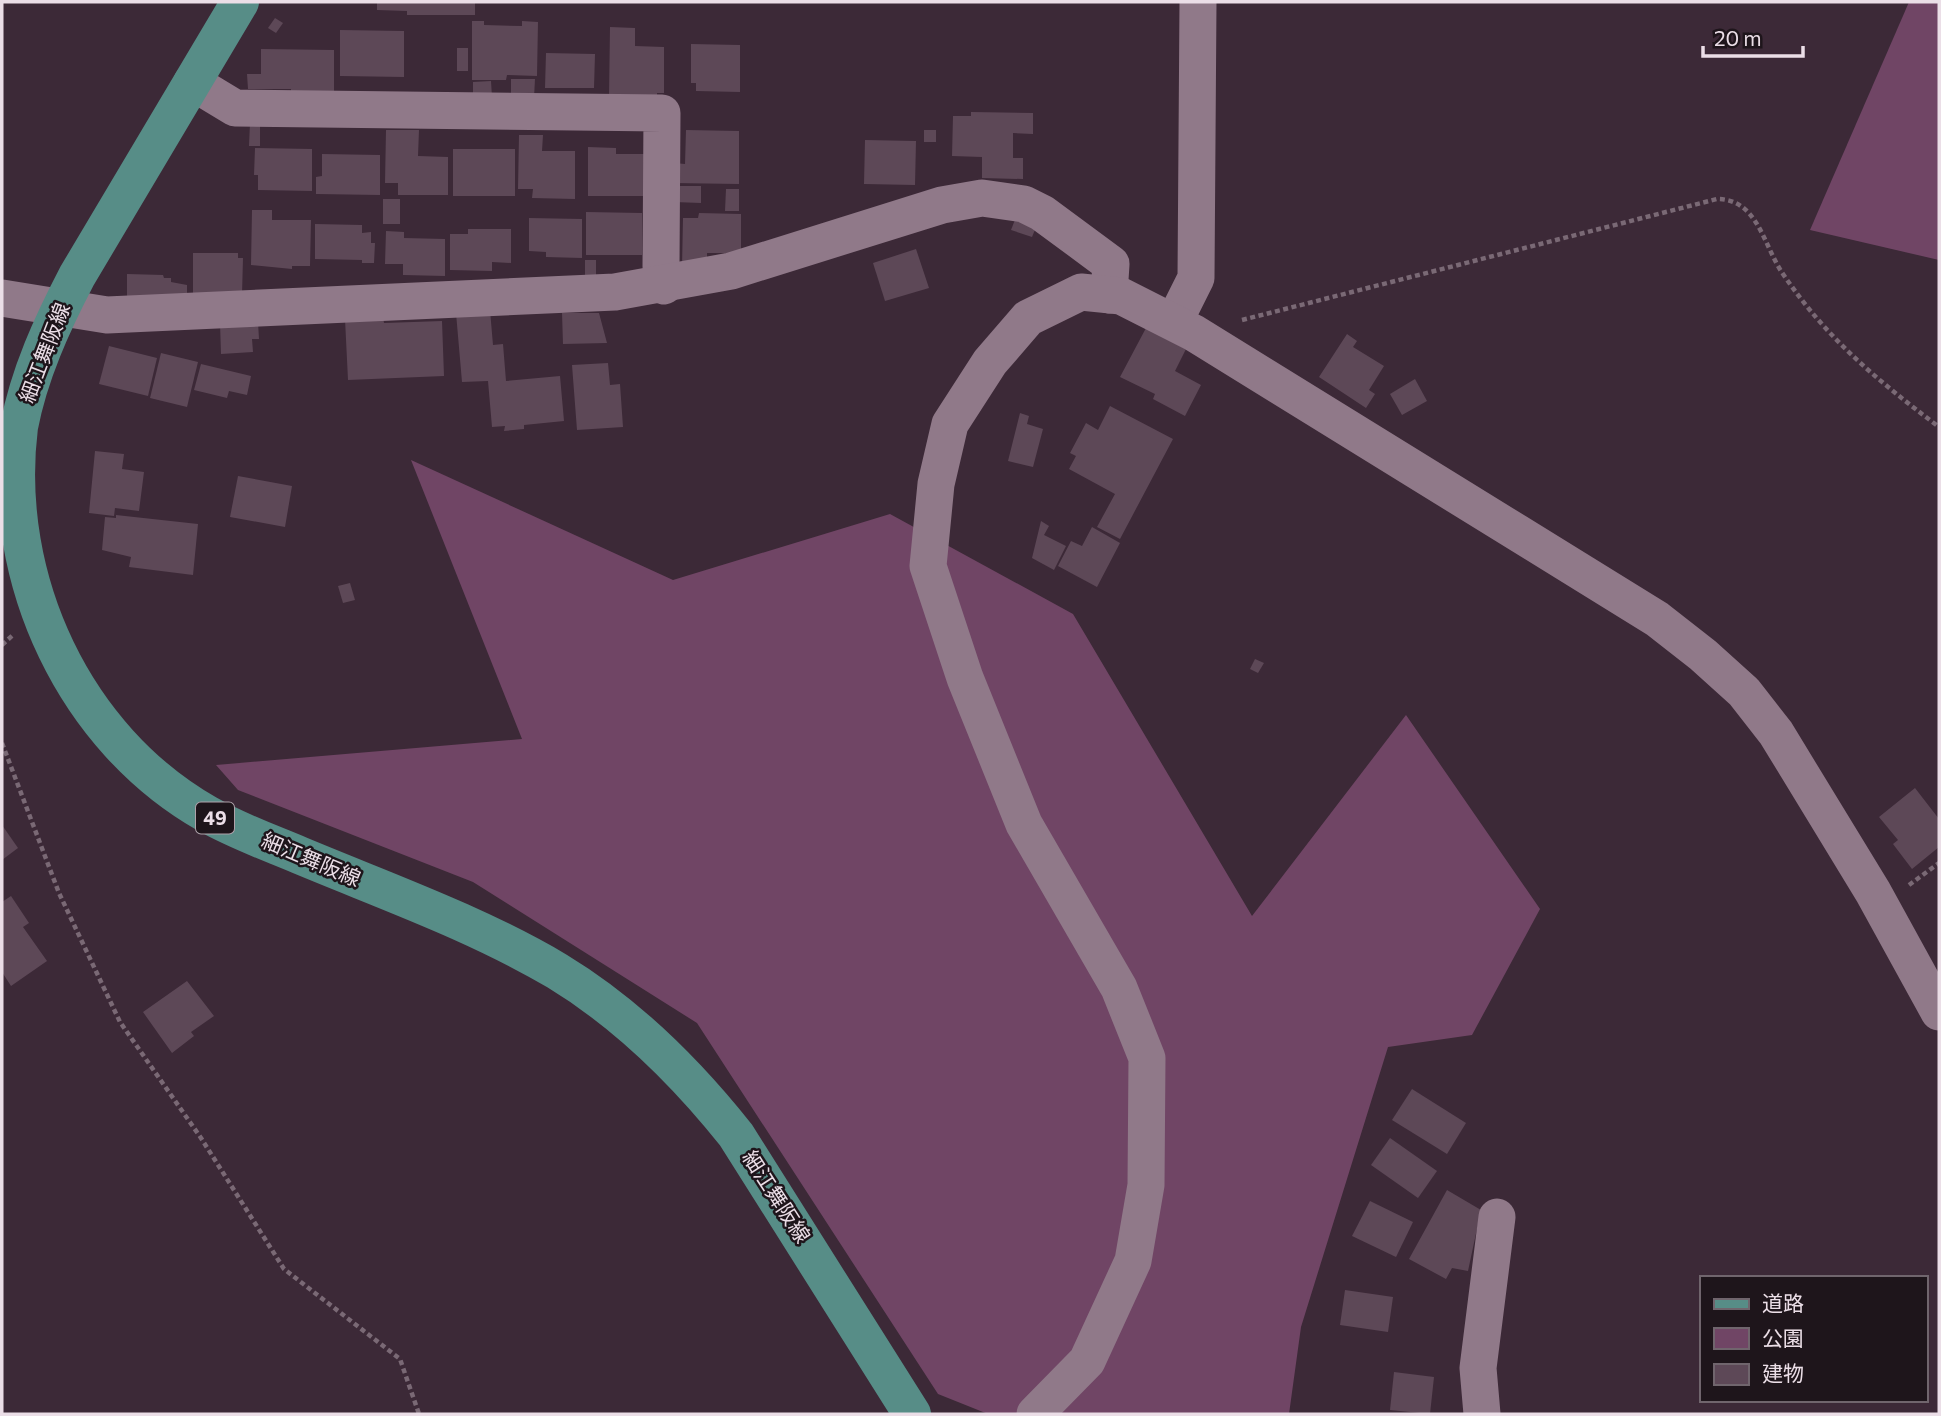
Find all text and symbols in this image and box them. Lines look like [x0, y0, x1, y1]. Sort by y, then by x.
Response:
scale bar [1703, 14, 1803, 58]
text: 20 m [1714, 25, 1762, 50]
street label: 細江舞阪線 [13, 299, 74, 406]
road number: 49 [196, 803, 234, 834]
street label: 細江舞阪線 [258, 827, 365, 891]
street label: 細江舞阪線 [738, 1145, 816, 1247]
legend [1700, 1276, 1927, 1402]
text: 道路 [1762, 1290, 1804, 1315]
text: 公園 [1762, 1325, 1804, 1350]
text: 建物 [1762, 1360, 1804, 1385]

